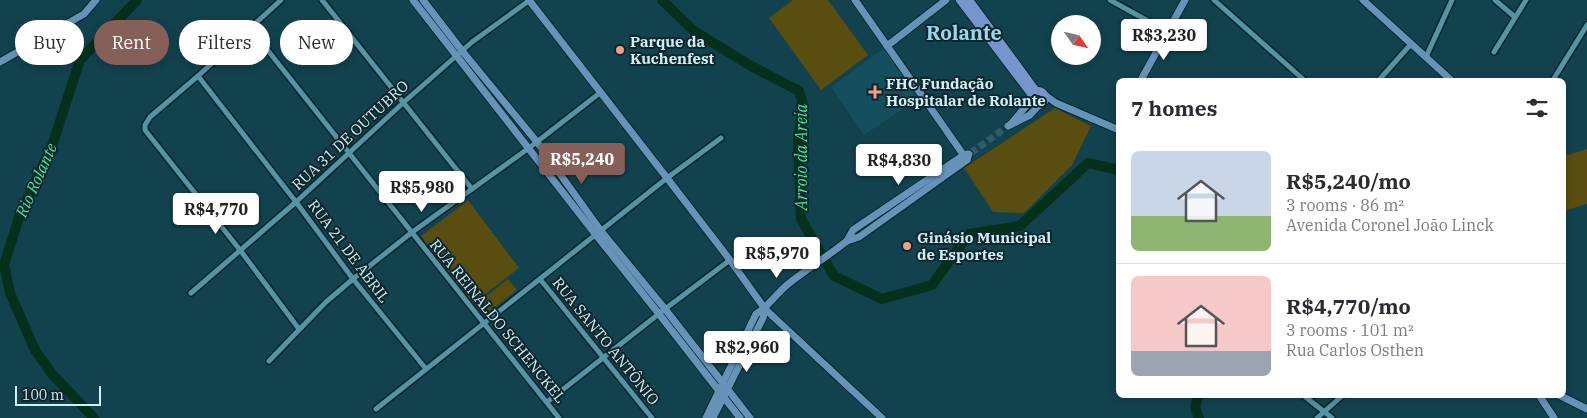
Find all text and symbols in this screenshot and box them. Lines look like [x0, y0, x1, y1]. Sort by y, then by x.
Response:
north arrow [1051, 15, 1101, 65]
map controls [1051, 15, 1101, 65]
pin: R$3,230 [1118, 18, 1210, 61]
district label: Rolante [926, 19, 1002, 46]
chip: Buy [15, 20, 84, 65]
chip: Rent [94, 20, 169, 65]
chip: Filters [179, 20, 270, 65]
chip: New [280, 20, 353, 65]
text: R$3,230 [1132, 25, 1196, 45]
place label: Parque da Kuchenfest [630, 32, 714, 68]
marker: Parque da Kuchenfest [614, 44, 626, 56]
place label: FHC Fundação Hospitalar de Rolante [886, 74, 1046, 110]
street label: RUA 31 DE OUTUBRO [288, 76, 412, 194]
marker: FHC Fundação Hospitalar de Rolante [868, 85, 882, 99]
text: 7 homes [1131, 94, 1217, 122]
icon: filters [1523, 94, 1551, 122]
water label: Arroio da Areia [791, 103, 811, 211]
water label: Rio Rolante [10, 140, 61, 221]
pin: R$5,240 [536, 142, 628, 185]
pin: R$4,830 [853, 144, 945, 186]
text: R$5,240 [550, 149, 614, 169]
text: R$4,830 [867, 150, 931, 170]
text: R$5,240/mo [1286, 167, 1411, 195]
pin: R$5,980 [376, 170, 468, 213]
icon: home [1171, 171, 1231, 231]
text: R$5,980 [390, 177, 454, 197]
pin: R$4,770 [170, 192, 262, 235]
text: 3 rooms · 86 m² [1286, 195, 1404, 215]
street label: RUA 21 DE ABRIL [304, 196, 394, 306]
text: R$4,770 [184, 199, 248, 219]
text: Avenida Coronel João Linck [1286, 215, 1494, 235]
place label: Ginásio Municipal de Esportes [917, 228, 1051, 264]
street label: RUA REINALDO SCHENCKEL [426, 235, 570, 407]
pin: R$5,970 [731, 236, 823, 279]
marker: Ginásio Municipal de Esportes [901, 240, 913, 252]
text: R$5,970 [745, 243, 809, 263]
street label: RUA SANTO ANTÔNIO [549, 273, 663, 409]
text: R$4,770/mo [1286, 292, 1411, 320]
icon: home [1171, 296, 1231, 356]
text: 3 rooms · 101 m² [1286, 320, 1414, 340]
pin: R$2,960 [701, 330, 793, 373]
text: R$2,960 [715, 337, 779, 357]
text: Rua Carlos Osthen [1286, 340, 1424, 360]
scale bar [15, 383, 101, 406]
text: 100 m [22, 386, 64, 404]

